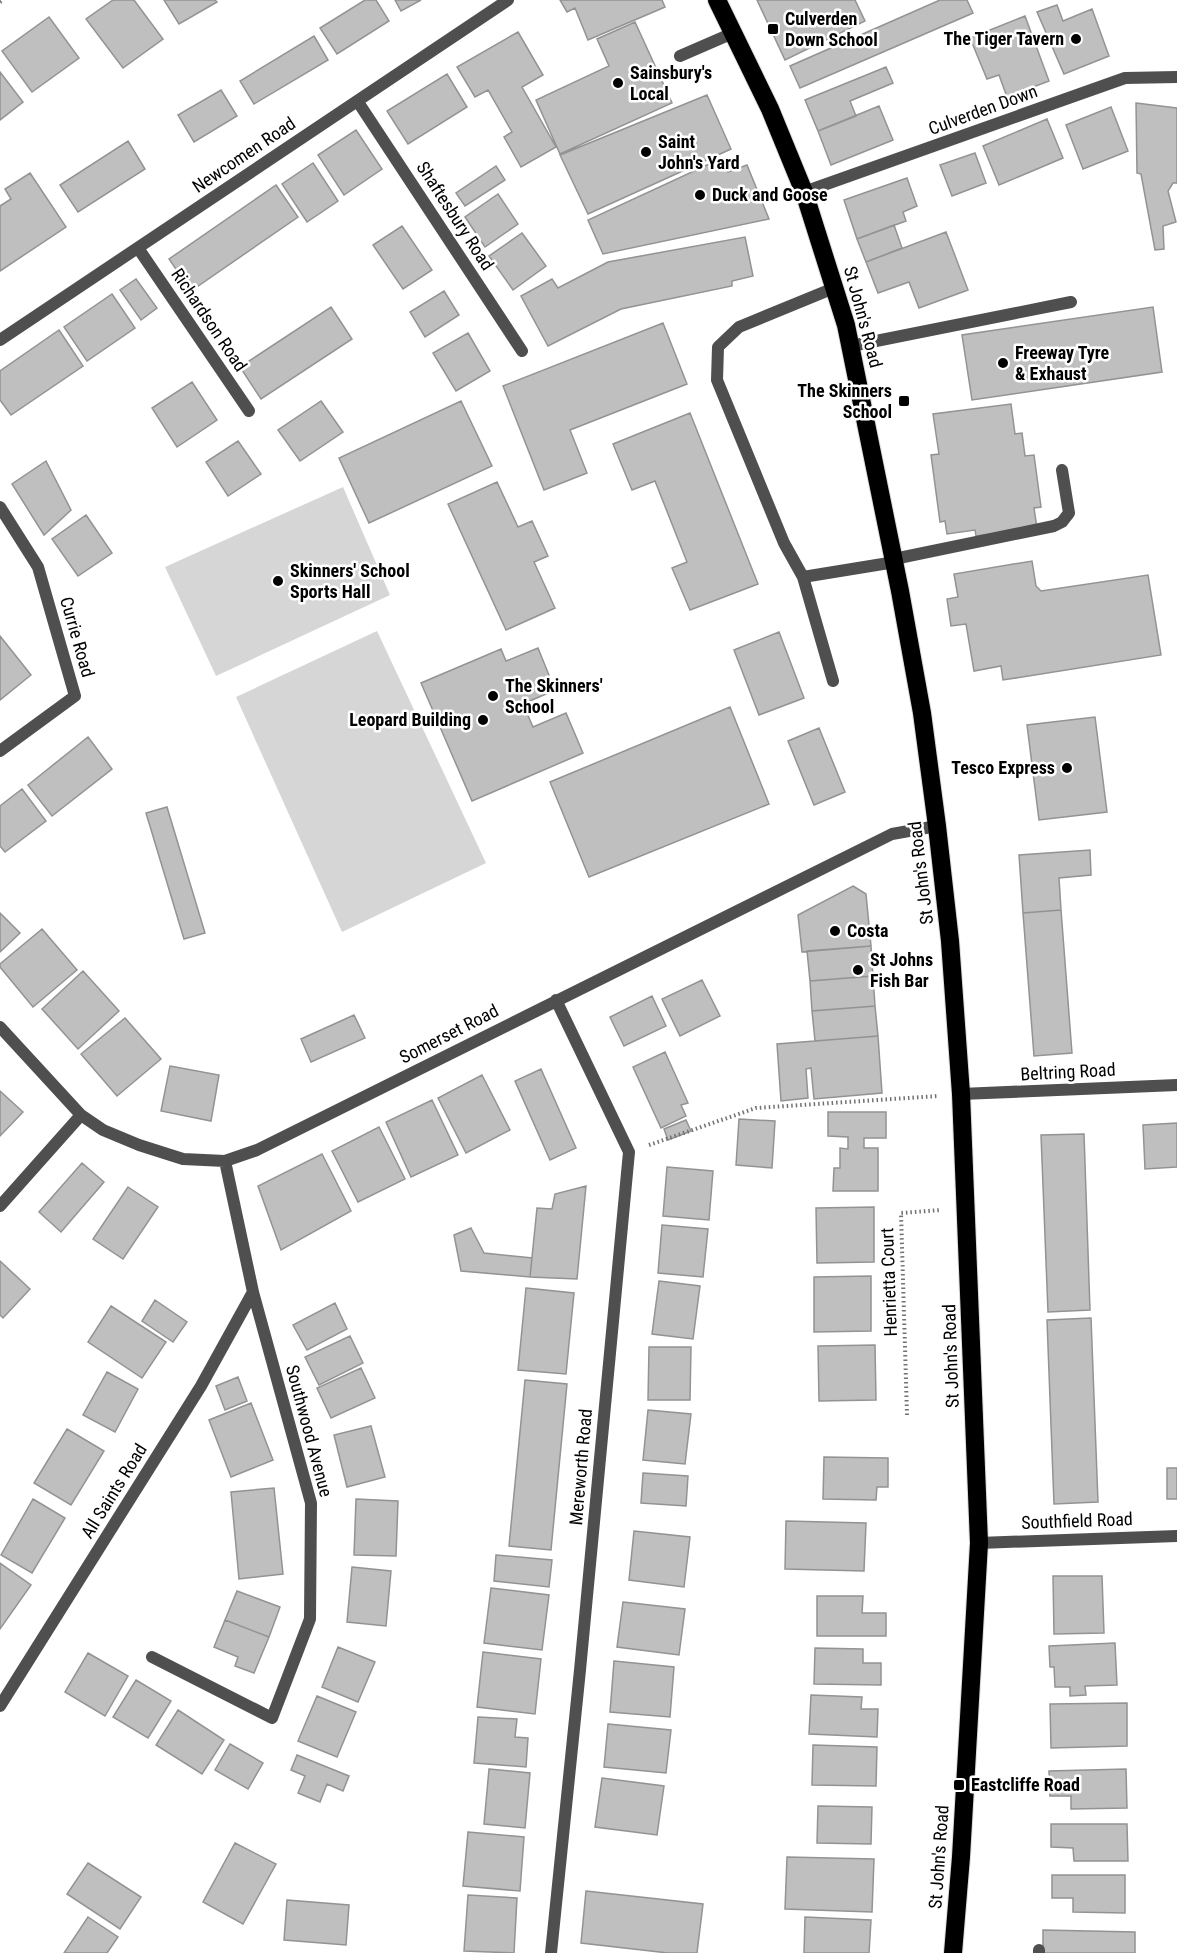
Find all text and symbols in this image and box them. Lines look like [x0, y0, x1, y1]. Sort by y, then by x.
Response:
place label: Culverden Down School [785, 8, 878, 50]
marker: Culverden Down School [766, 22, 780, 36]
place label: The Tiger Tavern [944, 28, 1064, 49]
marker: The Tiger Tavern [1069, 32, 1083, 46]
place label: Sainsbury's Local [630, 62, 712, 104]
marker: Sainsbury's Local [611, 76, 625, 90]
street label: Culverden Down [926, 80, 1040, 139]
street label: Newcomen Road [188, 112, 299, 197]
place label: Saint John's Yard [658, 131, 740, 173]
marker: Saint John's Yard [639, 145, 653, 159]
street label: Shaftesbury Road [412, 157, 498, 274]
place label: Duck and Goose [712, 184, 828, 205]
marker: Duck and Goose [693, 188, 707, 202]
street label: Richardson Road [167, 264, 252, 375]
street label: St John's Road [840, 264, 887, 370]
place label: Freeway Tyre & Exhaust [1015, 342, 1110, 384]
marker: Freeway Tyre & Exhaust [996, 356, 1010, 370]
place label: The Skinners School [797, 380, 892, 422]
marker: The Skinners School [897, 394, 911, 408]
place label: Skinners' School Sports Hall [290, 560, 410, 602]
marker: Skinners' School Sports Hall [271, 574, 285, 588]
street label: Currie Road [56, 594, 99, 680]
place label: The Skinners' School [505, 675, 603, 717]
marker: The Skinners' School [486, 689, 500, 703]
place label: Leopard Building [349, 709, 471, 730]
marker: Leopard Building [476, 713, 490, 727]
place label: Tesco Express [951, 757, 1055, 778]
marker: Tesco Express [1060, 761, 1074, 775]
street label: St John's Road [904, 820, 937, 926]
place label: Costa [847, 920, 888, 941]
marker: Costa [828, 924, 842, 938]
place label: St Johns Fish Bar [870, 949, 933, 991]
marker: St Johns Fish Bar [851, 963, 865, 977]
street label: Somerset Road [396, 1000, 502, 1067]
street label: Beltring Road [1020, 1059, 1116, 1084]
street label: Henrietta Court [876, 1227, 901, 1337]
street label: St John's Road [938, 1304, 963, 1408]
street label: Southwood Avenue [282, 1363, 337, 1499]
street label: Mereworth Road [565, 1408, 596, 1526]
street label: All Saints Road [76, 1440, 151, 1542]
street label: Southfield Road [1021, 1508, 1133, 1533]
place label: Eastcliffe Road [971, 1774, 1080, 1795]
marker: Eastcliffe Road [952, 1778, 966, 1792]
street label: St John's Road [924, 1804, 953, 1910]

